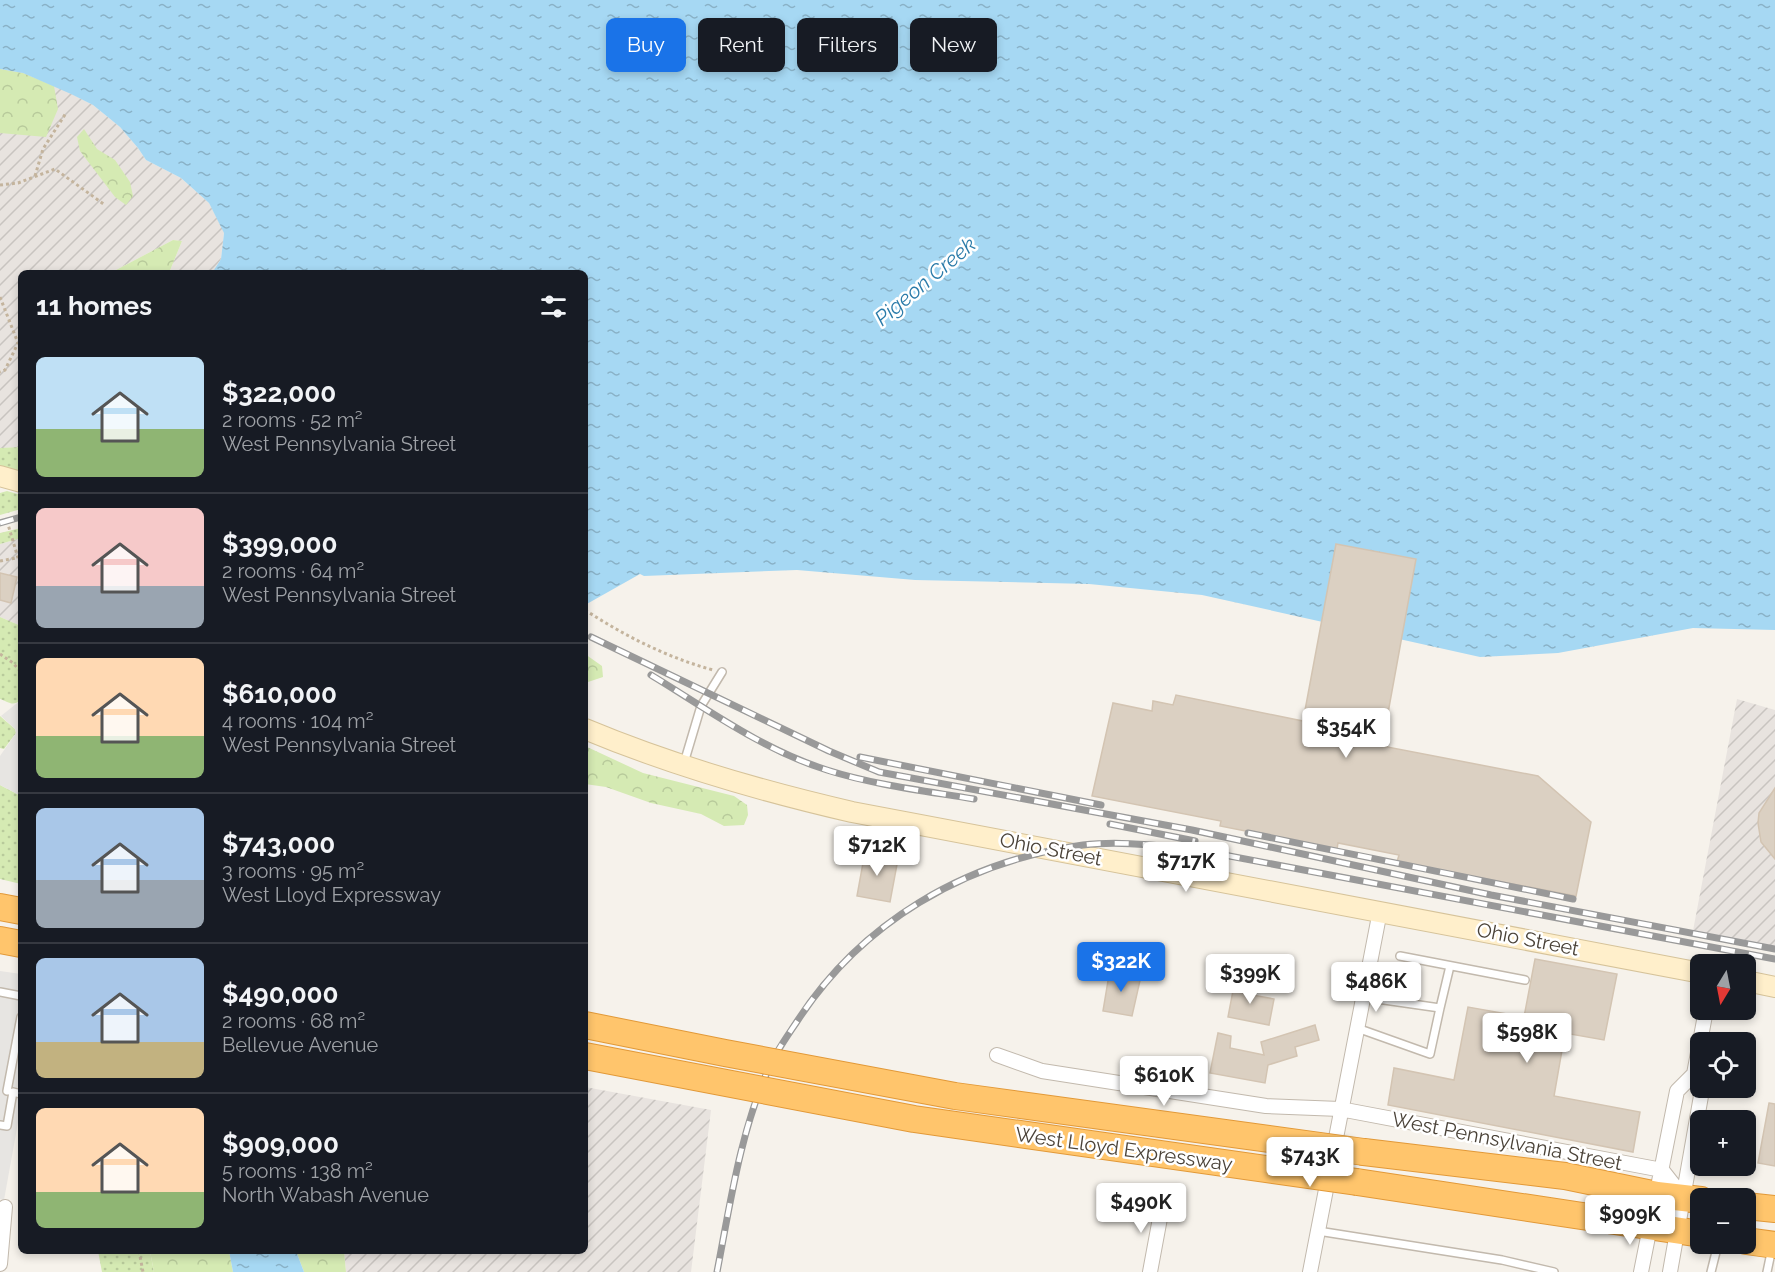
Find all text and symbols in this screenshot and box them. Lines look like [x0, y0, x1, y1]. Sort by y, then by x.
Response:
chip: Buy [606, 18, 686, 72]
chip: Rent [698, 18, 785, 72]
chip: Filters [797, 18, 898, 72]
chip: New [910, 18, 997, 72]
water label: Pigeon Creek [869, 232, 981, 330]
icon: filters [537, 290, 570, 323]
text: 11 homes [36, 291, 152, 321]
text: $322,000 [222, 378, 336, 408]
icon: home [84, 381, 156, 453]
text: 2 rooms · 52 m² [222, 408, 363, 432]
text: West Pennsylvania Street [222, 432, 456, 456]
text: $399,000 [222, 529, 337, 559]
icon: home [84, 532, 156, 604]
text: 2 rooms · 64 m² [222, 559, 364, 583]
text: West Pennsylvania Street [222, 583, 456, 607]
text: $610,000 [222, 679, 337, 709]
icon: home [84, 682, 156, 754]
pin: $354K [1304, 708, 1388, 759]
text: 4 rooms · 104 m² [222, 709, 374, 733]
text: $354K [1316, 715, 1376, 739]
text: West Pennsylvania Street [222, 733, 456, 757]
pin: $712K [835, 826, 919, 877]
street label: Ohio Street [998, 827, 1104, 871]
text: $743,000 [222, 829, 335, 859]
icon: home [84, 832, 156, 904]
text: $712K [848, 833, 906, 857]
pin: $717K [1144, 842, 1228, 893]
text: $717K [1157, 849, 1215, 873]
text: 3 rooms · 95 m² [222, 859, 364, 883]
text: West Lloyd Expressway [222, 883, 441, 907]
street label: Ohio Street [1475, 917, 1581, 961]
pin: $322K [1079, 942, 1163, 993]
text: $322K [1091, 949, 1151, 973]
pin: $399K [1208, 954, 1292, 1005]
north arrow [1690, 954, 1756, 1020]
map controls [1690, 954, 1756, 1254]
text: $399K [1220, 961, 1280, 985]
pin: $486K [1334, 962, 1418, 1013]
text: $486K [1345, 969, 1407, 993]
text: $490,000 [222, 979, 339, 1009]
icon: home [84, 982, 156, 1054]
text: 2 rooms · 68 m² [222, 1009, 365, 1033]
pin: $598K [1485, 1013, 1569, 1064]
text: $598K [1497, 1020, 1558, 1044]
button: locate [1690, 1032, 1756, 1098]
text: Bellevue Avenue [222, 1033, 378, 1057]
pin: $610K [1122, 1056, 1206, 1107]
text: $610K [1134, 1063, 1194, 1087]
street label: West Pennsylvania Street [1390, 1107, 1625, 1175]
button: + [1690, 1110, 1756, 1176]
street label: West Lloyd Expressway [1014, 1122, 1234, 1176]
text: $909,000 [222, 1129, 339, 1159]
icon: home [84, 1132, 156, 1204]
pin: $743K [1268, 1137, 1352, 1188]
text: $743K [1280, 1144, 1340, 1168]
text: 5 rooms · 138 m² [222, 1159, 373, 1183]
text: North Wabash Avenue [222, 1183, 429, 1207]
pin: $490K [1099, 1183, 1183, 1234]
button: − [1690, 1188, 1756, 1254]
text: $490K [1110, 1190, 1172, 1214]
pin: $909K [1588, 1195, 1672, 1246]
text: $909K [1599, 1202, 1661, 1226]

